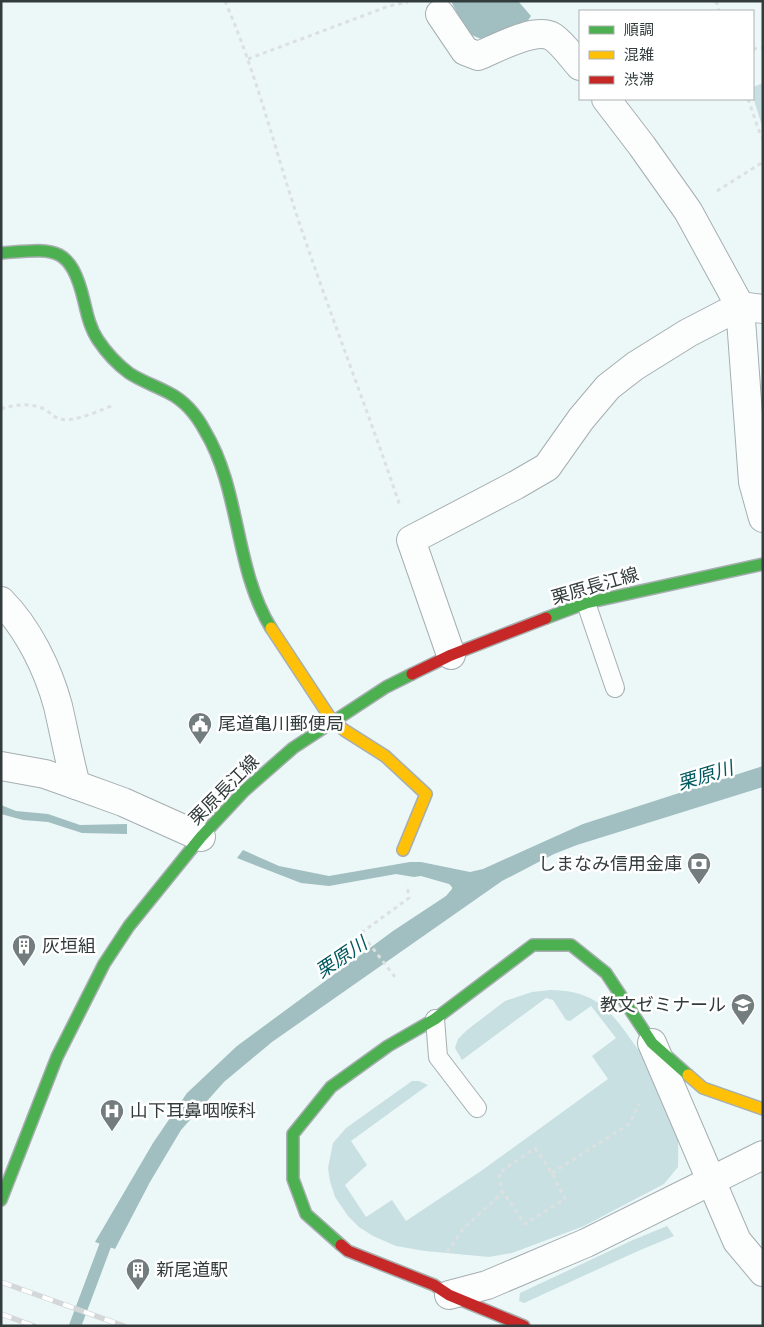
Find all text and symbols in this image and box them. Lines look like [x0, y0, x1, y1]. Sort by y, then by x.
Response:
legend [579, 10, 754, 100]
text: 順調 [624, 18, 654, 39]
text: 混雑 [624, 43, 654, 64]
text: 渋滞 [624, 68, 654, 89]
street label: 栗原長江線 [548, 559, 641, 609]
place label: 尾道亀川郵便局 [218, 709, 344, 735]
public building icon: 尾道亀川郵便局 [187, 711, 213, 745]
street label: 栗原長江線 [182, 748, 264, 830]
water label: 栗原川 [673, 752, 738, 795]
place label: しまなみ信用金庫 [538, 849, 682, 875]
bank icon: しまなみ信用金庫 [686, 851, 712, 885]
water label: 栗原川 [309, 928, 373, 983]
place label: 灰垣組 [42, 931, 96, 957]
building icon: 灰垣組 [11, 933, 37, 967]
place label: 教文ゼミナール [600, 990, 726, 1016]
school or university icon: 教文ゼミナール [730, 992, 756, 1026]
place label: 山下耳鼻咽喉科 [130, 1096, 256, 1122]
hospital icon: 山下耳鼻咽喉科 [99, 1098, 125, 1132]
place label: 新尾道駅 [156, 1255, 228, 1281]
building icon: 新尾道駅 [125, 1257, 151, 1291]

